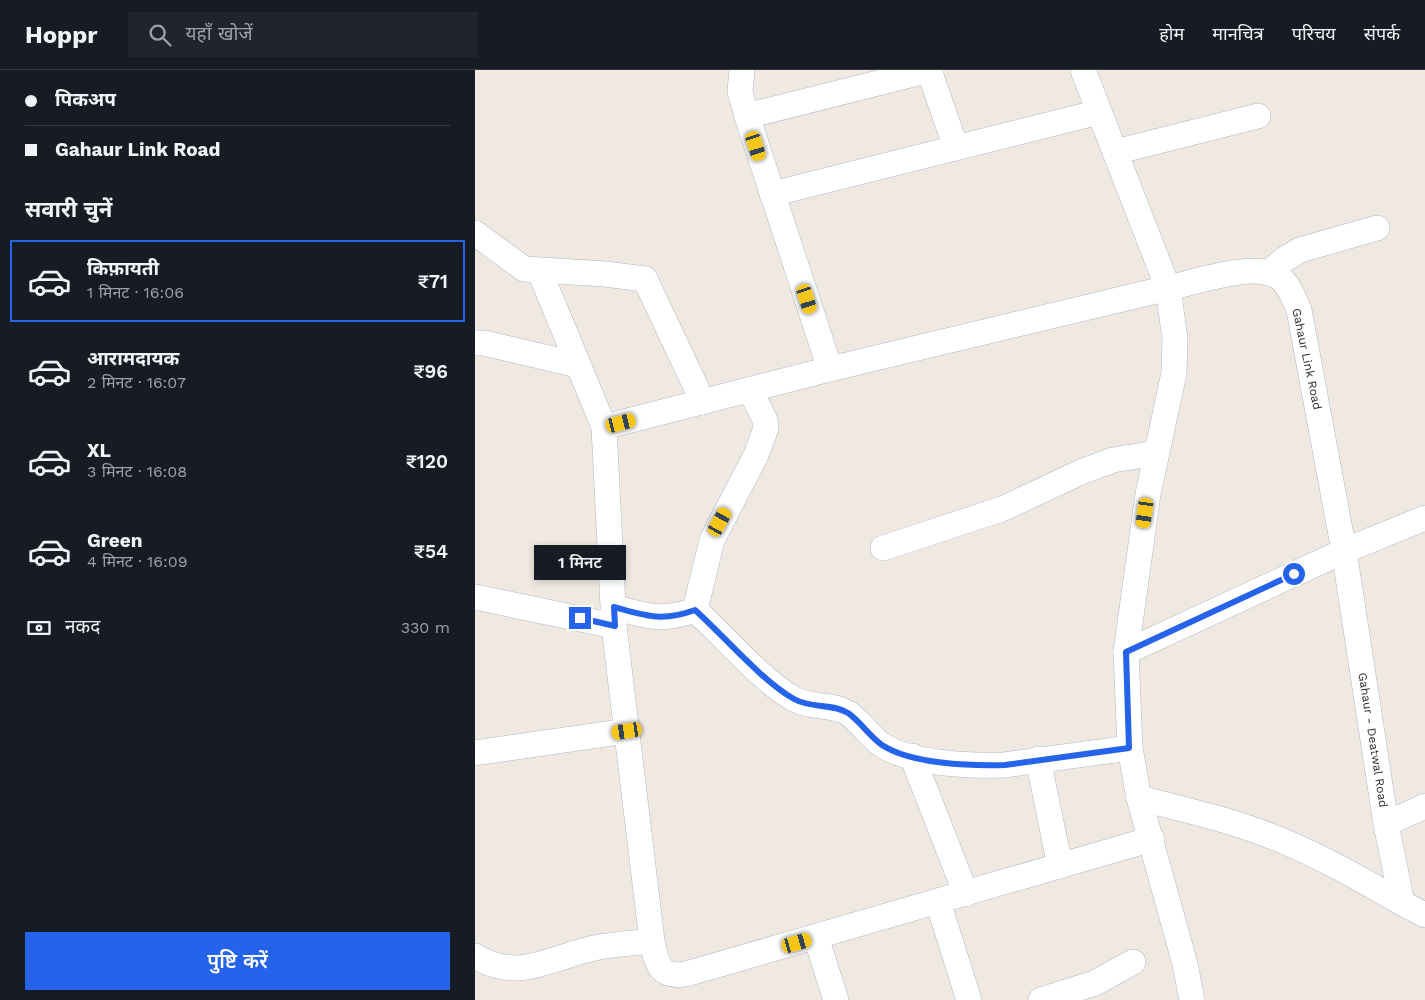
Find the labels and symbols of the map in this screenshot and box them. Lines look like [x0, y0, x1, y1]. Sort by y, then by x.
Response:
car [744, 129, 767, 163]
car [795, 282, 818, 316]
street label: Gahaur Link Road [1289, 307, 1325, 411]
car [604, 412, 637, 434]
car [1135, 497, 1154, 529]
car [706, 505, 733, 539]
callout: 1 मिनट [534, 546, 626, 580]
route start [1283, 563, 1305, 585]
route end [569, 607, 591, 629]
street label: Gahaur - Deatwal Road [1355, 671, 1391, 809]
car [611, 721, 642, 741]
car [780, 932, 813, 954]

